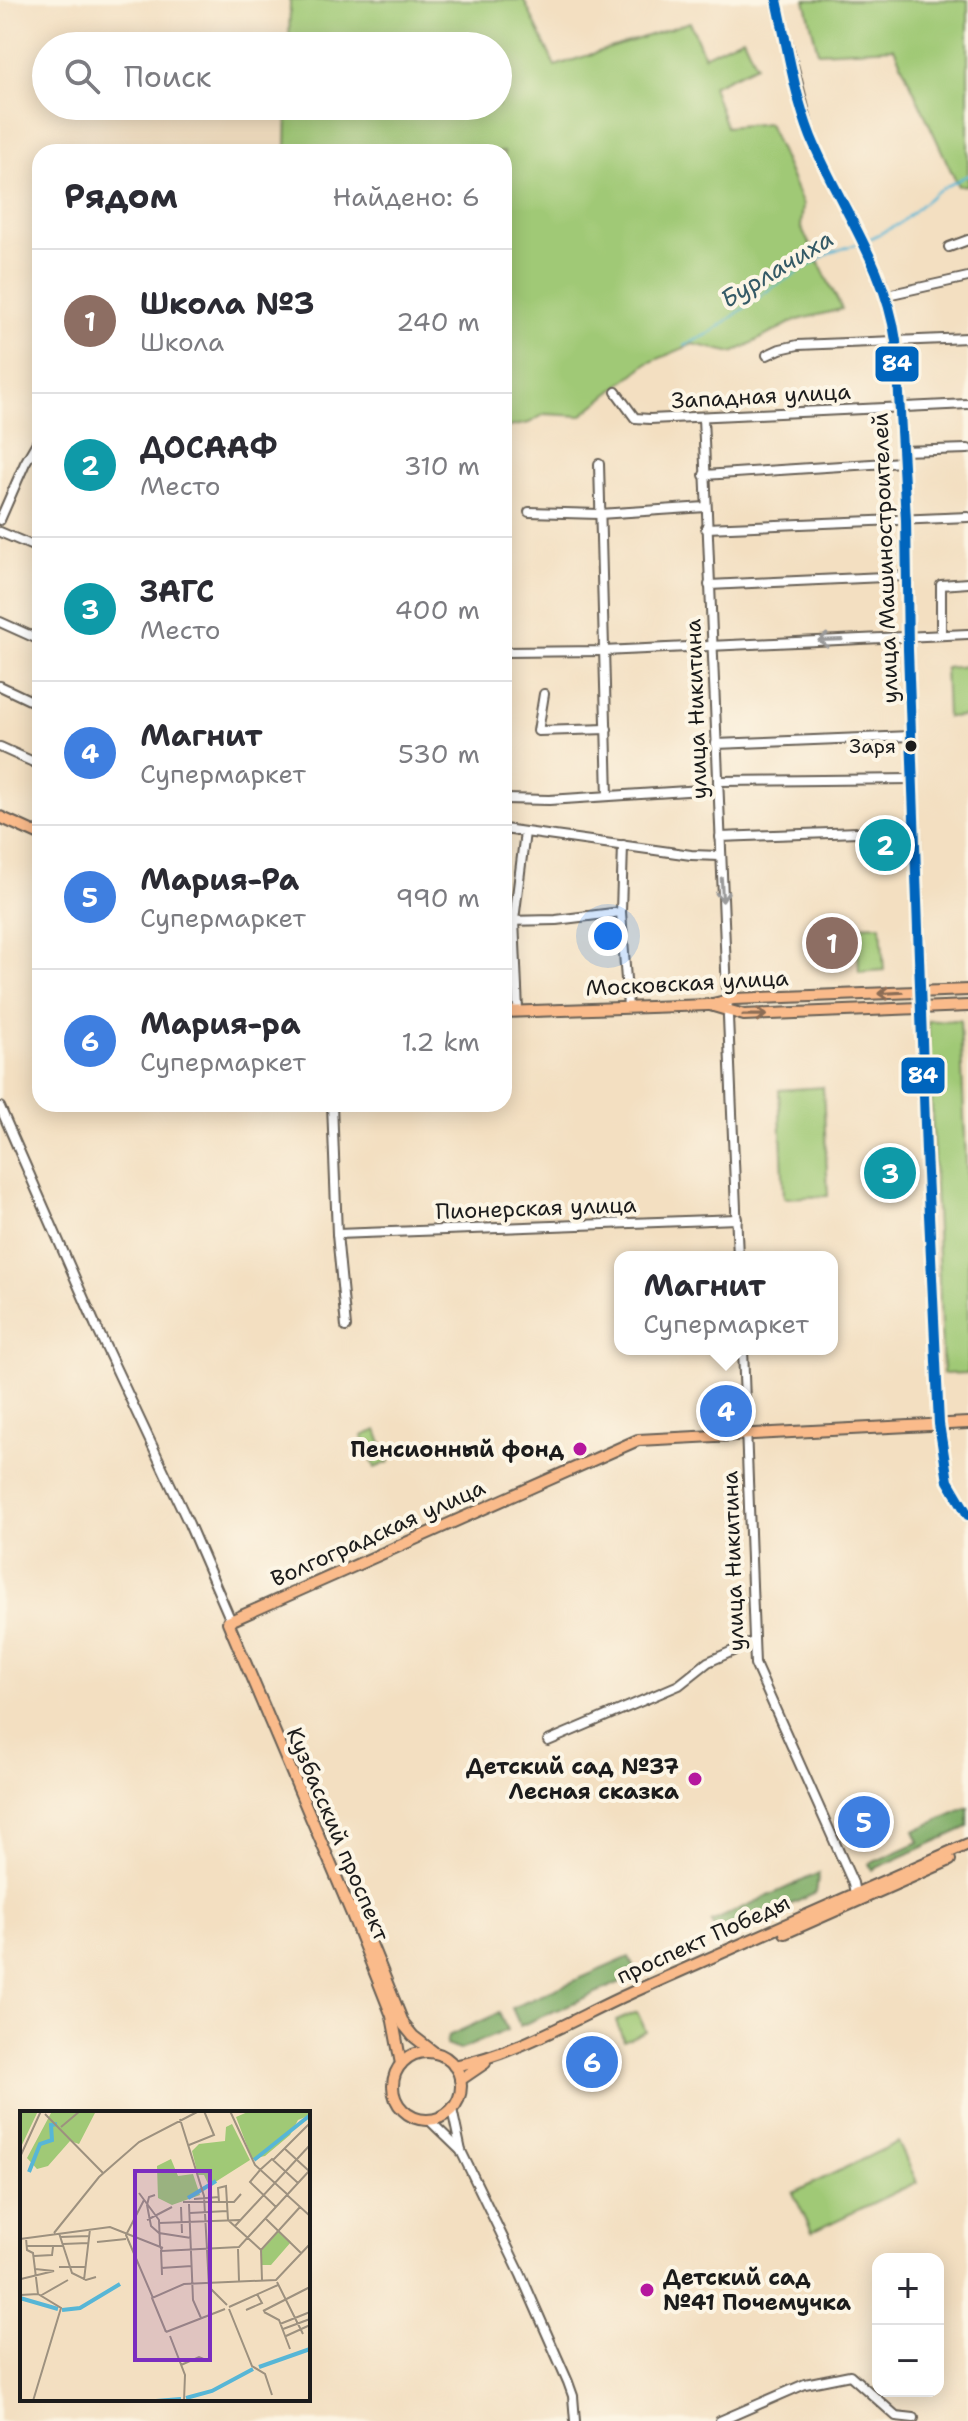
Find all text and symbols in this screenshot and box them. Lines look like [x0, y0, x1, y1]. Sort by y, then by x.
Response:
search box [32, 32, 512, 120]
icon: search [60, 54, 104, 98]
text: Поиск [124, 56, 212, 97]
text: Рядом [64, 173, 178, 219]
text: Найдено: 6 [333, 179, 480, 214]
water label: Бурлачиха [715, 223, 839, 315]
text: Школа №3 [140, 283, 315, 324]
text: 1 [84, 304, 96, 339]
text: 240 m [396, 304, 480, 339]
text: Школа [140, 324, 224, 359]
line badge: 84 [874, 345, 920, 383]
text: 84 [882, 349, 913, 378]
street label: Западная улица [671, 377, 852, 415]
street label: улица Машиностроителей [865, 412, 905, 704]
text: ДОСААФ [140, 427, 277, 468]
text: 2 [81, 448, 99, 483]
text: 310 m [404, 448, 480, 483]
text: Место [140, 468, 221, 503]
text: ЗАГС [140, 571, 214, 612]
text: 3 [81, 592, 99, 627]
text: 400 m [395, 592, 480, 627]
text: Место [140, 612, 221, 647]
street label: улица Никитина [678, 618, 714, 800]
one-way arrow [817, 633, 844, 648]
text: Магнит [140, 715, 263, 756]
place label: Заря [849, 733, 896, 759]
text: 4 [81, 736, 99, 771]
text: 530 m [398, 736, 480, 771]
marker: Заря [903, 738, 919, 754]
text: Супермаркет [140, 756, 306, 791]
pin: 2 [859, 815, 911, 875]
text: Мария-Ра [140, 859, 299, 900]
one-way arrow [715, 876, 730, 903]
text: 5 [82, 880, 98, 915]
text: 990 m [396, 880, 480, 915]
text: Супермаркет [140, 900, 306, 935]
pin: 1 [806, 913, 858, 973]
your location [588, 916, 628, 956]
street label: Московская улица [585, 963, 790, 1003]
one-way arrow [877, 986, 904, 1001]
text: Мария-ра [140, 1003, 301, 1044]
one-way arrow [741, 1007, 768, 1023]
text: 6 [81, 1024, 99, 1059]
text: 1.2 km [401, 1024, 480, 1059]
text: Супермаркет [140, 1044, 306, 1079]
line badge: 84 [900, 1056, 946, 1095]
text: 84 [908, 1061, 939, 1090]
pin: 3 [864, 1143, 916, 1203]
street label: Пионерская улица [435, 1190, 637, 1226]
popup [614, 1251, 838, 1355]
text: Магнит [643, 1265, 766, 1306]
text: Супермаркет [643, 1306, 809, 1341]
pin: 4 [700, 1381, 752, 1441]
place label: Пенсионный фонд [351, 1435, 565, 1464]
marker: Пенсионный фонд [571, 1440, 589, 1458]
street label: улица Никитина [715, 1470, 751, 1652]
street label: Волгоградская улица [266, 1473, 490, 1593]
street label: Кузбасский проспект [280, 1723, 396, 1946]
place label: Детский сад №37 Лесная сказка [466, 1752, 679, 1806]
marker: Детский сад №37 Лесная сказка [686, 1770, 704, 1788]
pin: 5 [838, 1792, 890, 1852]
street label: проспект Победы [612, 1888, 794, 1990]
pin: 6 [566, 2032, 618, 2092]
inset map [20, 2111, 310, 2401]
map controls [872, 2253, 944, 2397]
button: + [872, 2253, 944, 2325]
place label: Детский сад №41 Почемучка [663, 2263, 851, 2317]
marker: Детский сад №41 Почемучка [638, 2281, 656, 2299]
button: − [872, 2325, 944, 2397]

